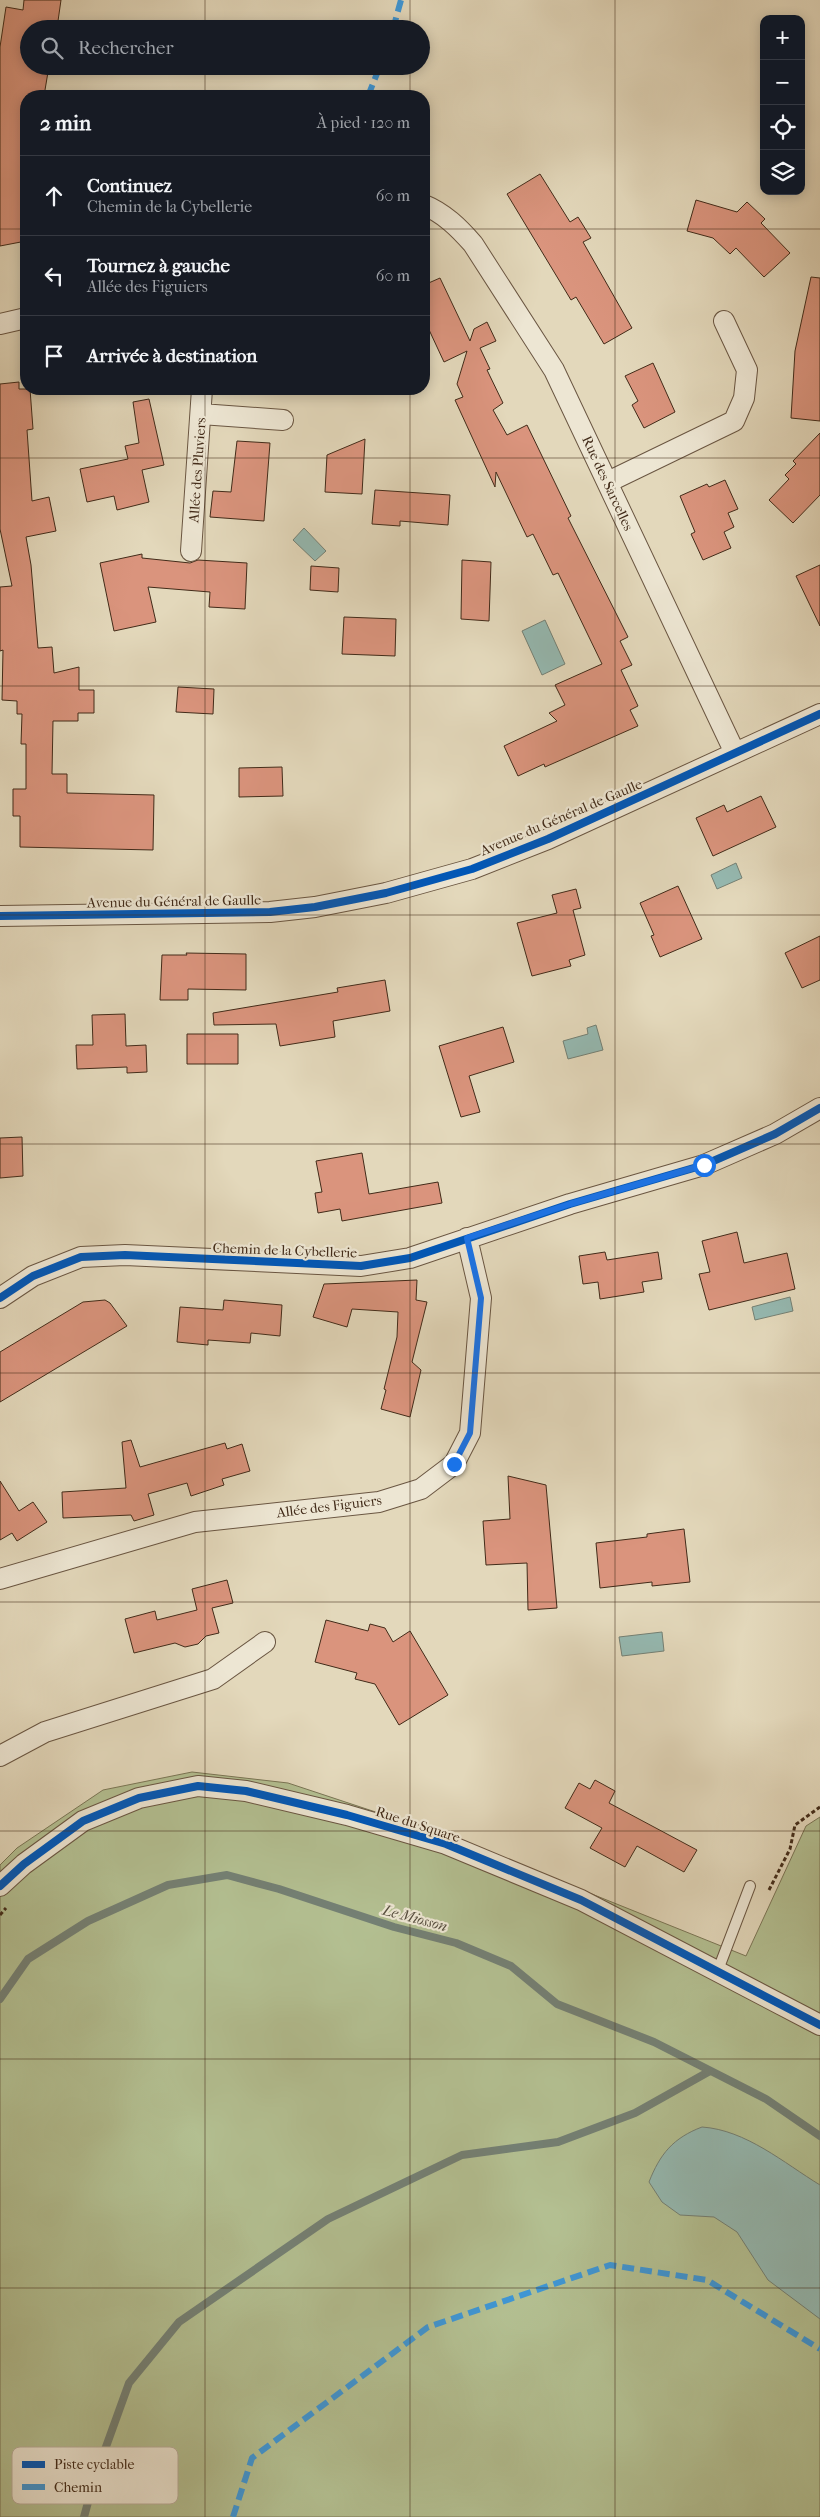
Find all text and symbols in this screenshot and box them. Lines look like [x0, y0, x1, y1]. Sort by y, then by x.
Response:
map controls [760, 15, 805, 195]
button: + [760, 15, 805, 60]
search box [20, 20, 430, 75]
icon: search [38, 34, 66, 62]
text: Rechercher [78, 37, 174, 59]
button: − [760, 60, 805, 105]
button: locate [760, 105, 805, 150]
text: 2 min [40, 111, 91, 135]
text: À pied · 120 m [317, 113, 410, 132]
button: layers [760, 150, 805, 195]
text: Continuez [87, 175, 172, 197]
icon: ahead [40, 182, 68, 210]
text: 60 m [376, 186, 410, 205]
text: Chemin de la Cybellerie [87, 197, 252, 216]
text: Tournez à gauche [87, 255, 230, 277]
icon: left [40, 262, 68, 290]
text: 60 m [376, 266, 410, 285]
text: Allée des Figuiers [87, 277, 208, 296]
icon: arrive [40, 342, 68, 370]
text: Arrivée à destination [87, 345, 257, 367]
street label: Allée des Pluviers [185, 417, 210, 524]
street label: Rue des Sarcelles [578, 433, 637, 533]
street label: Avenue du Général de Gaulle [477, 776, 645, 860]
street label: Avenue du Général de Gaulle [86, 891, 261, 912]
route start [693, 1154, 716, 1177]
street label: Chemin de la Cybellerie [212, 1239, 358, 1262]
route end [443, 1453, 466, 1476]
street label: Allée des Figuiers [275, 1492, 383, 1521]
street label: Rue du Square [373, 1803, 462, 1846]
water label: Le Miosson [380, 1900, 449, 1935]
legend [12, 2447, 178, 2504]
text: Piste cyclable [54, 2456, 134, 2473]
text: Chemin [54, 2479, 102, 2496]

